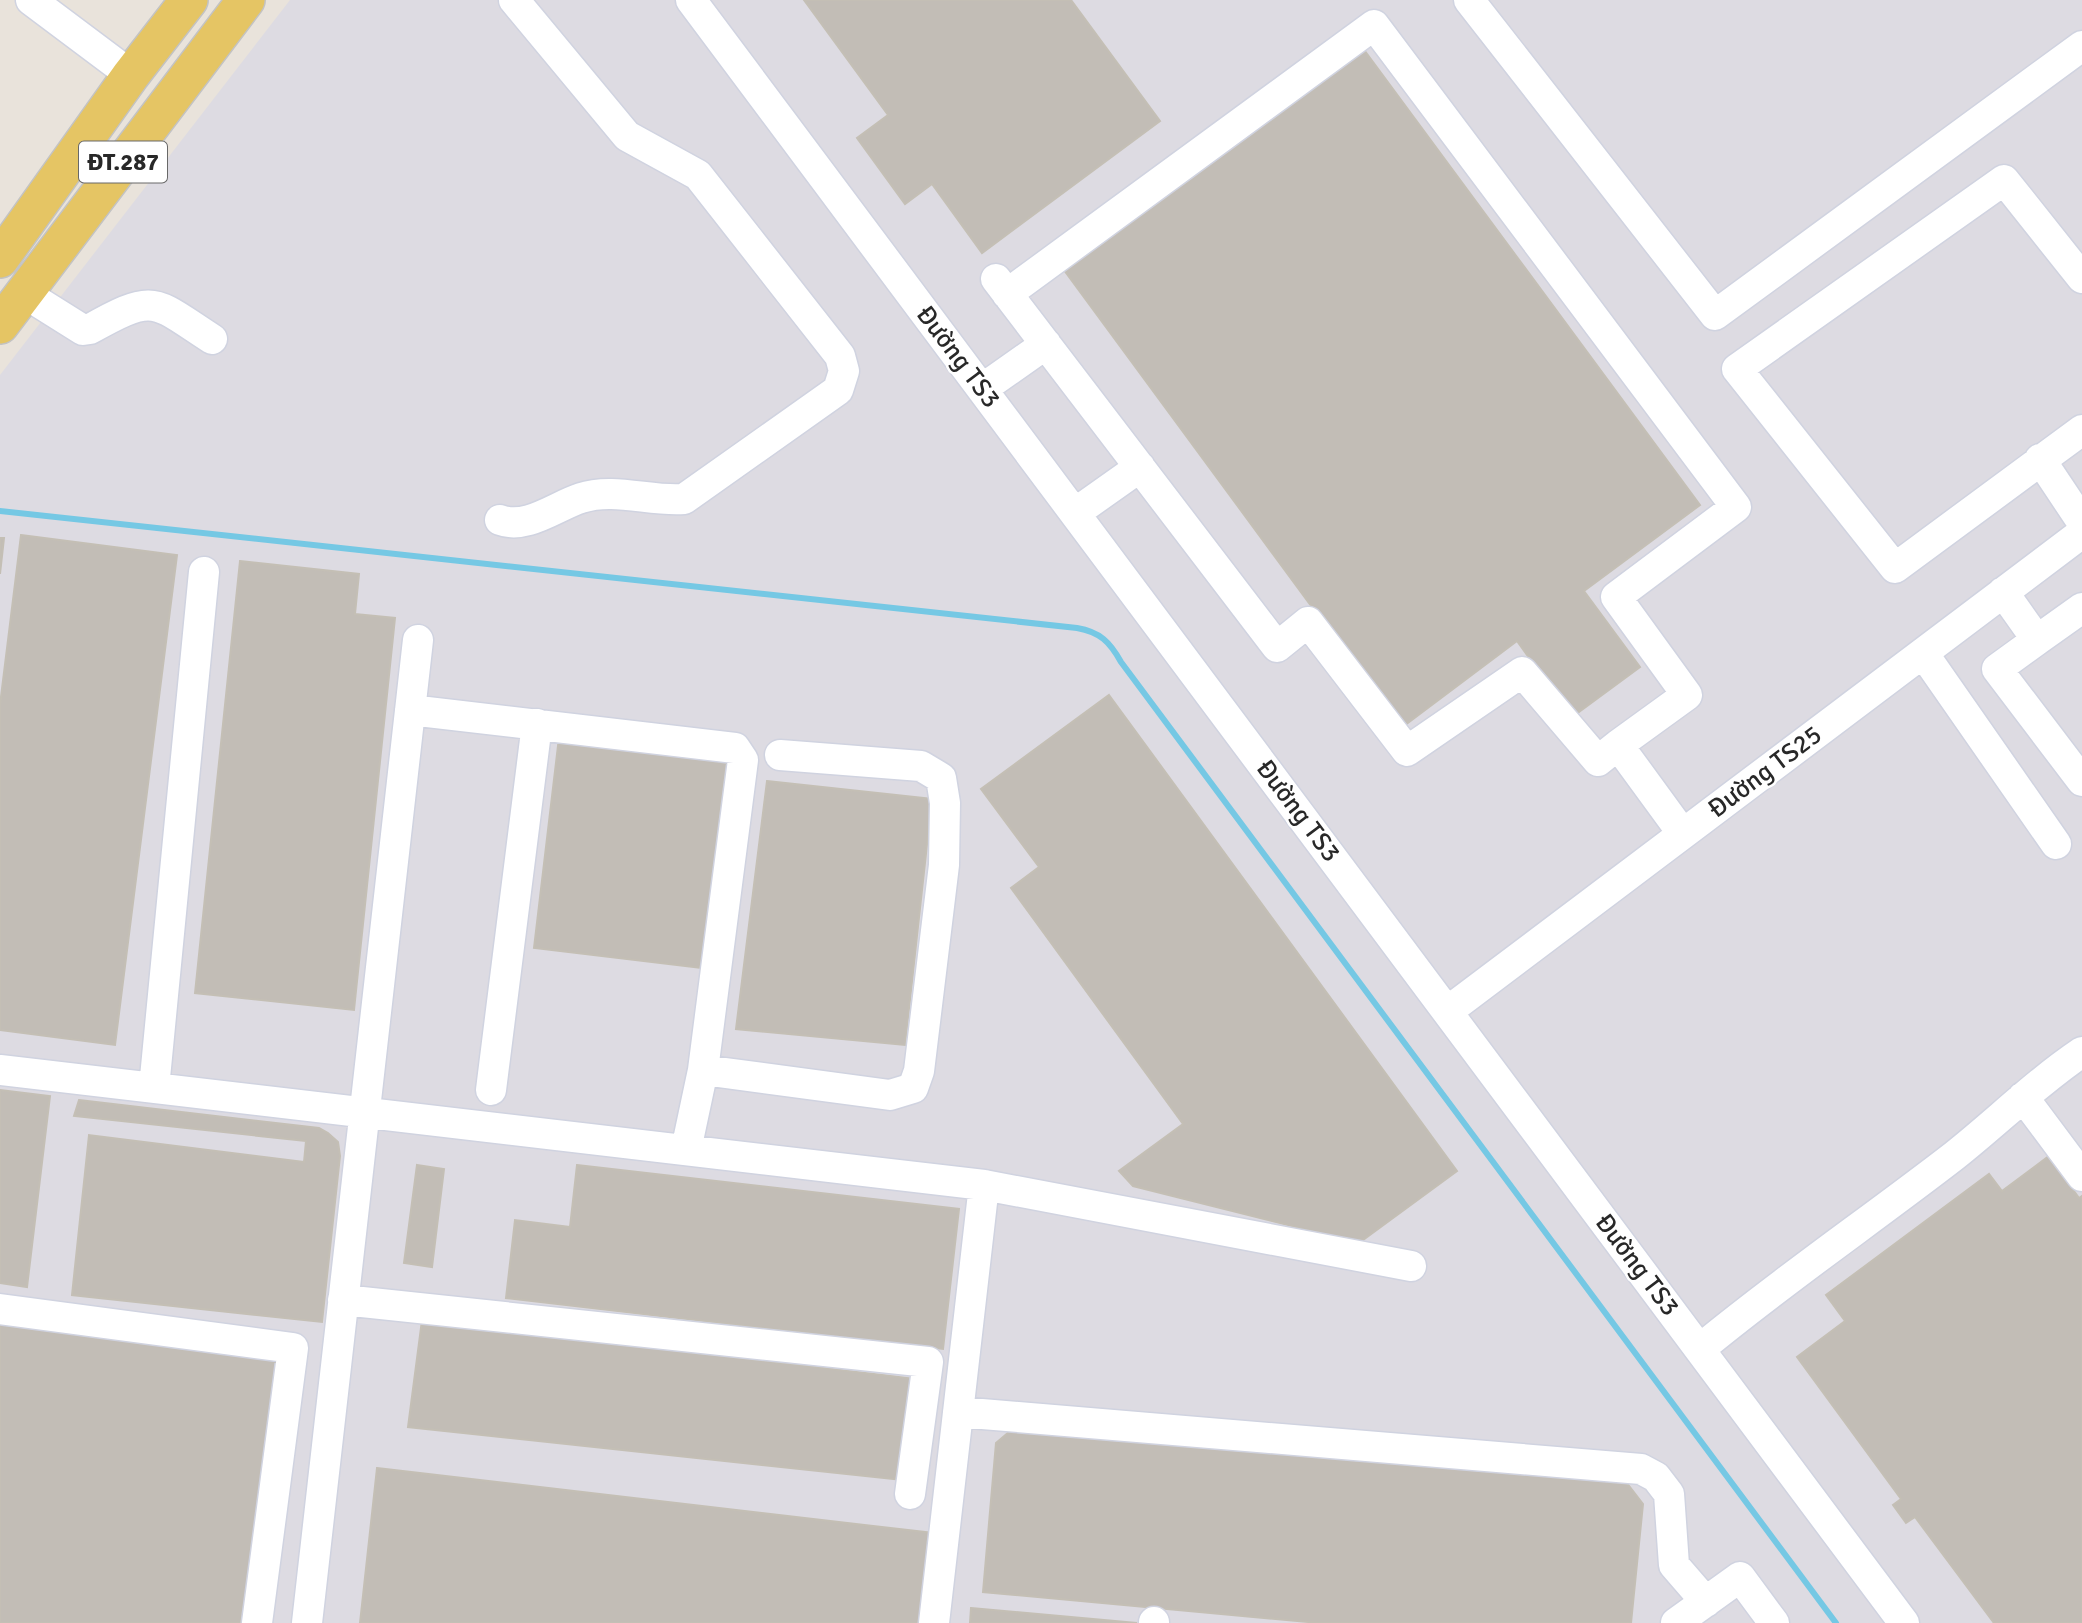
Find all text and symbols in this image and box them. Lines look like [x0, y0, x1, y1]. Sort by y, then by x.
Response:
road number: ĐT.287 [79, 142, 167, 182]
street label: Đường TS3 [909, 299, 1007, 415]
street label: Đường TS25 [1702, 719, 1828, 825]
street label: Đường TS3 [1249, 753, 1347, 869]
street label: Đường TS3 [1588, 1207, 1686, 1323]

